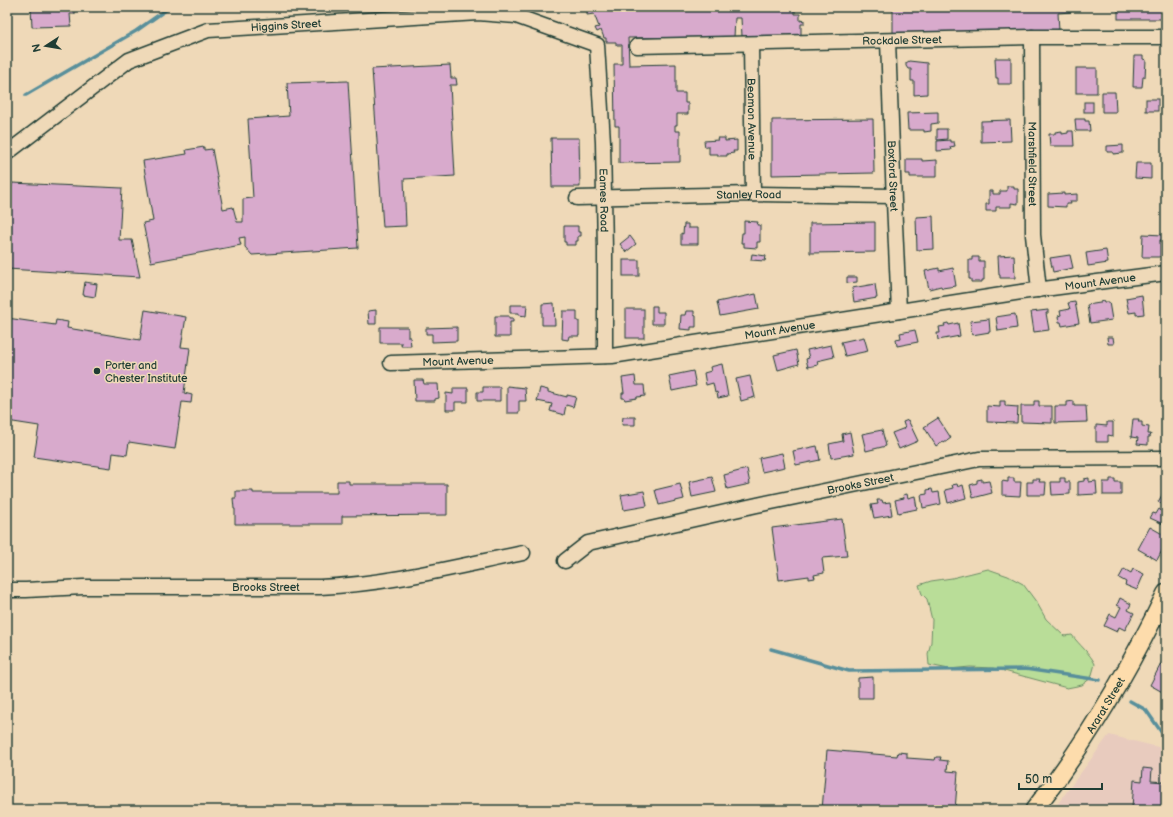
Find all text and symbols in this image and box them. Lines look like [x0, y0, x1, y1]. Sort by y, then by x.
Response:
street label: Higgins Street [250, 16, 322, 34]
north arrow [26, 26, 66, 66]
street label: Rockdale Street [862, 33, 942, 47]
text: N [29, 43, 44, 53]
street label: Beamon Avenue [745, 78, 759, 160]
street label: Marshfield Street [1026, 122, 1039, 207]
street label: Boxford Street [885, 140, 901, 212]
street label: Eames Road [597, 168, 611, 232]
street label: Stanley Road [716, 187, 781, 201]
street label: Mount Avenue [1064, 270, 1137, 293]
street label: Mount Avenue [744, 318, 817, 342]
street label: Mount Avenue [422, 353, 494, 369]
place label: Porter and Chester Institute [105, 359, 188, 385]
marker: Porter and Chester Institute [92, 366, 102, 376]
street label: Brooks Street [826, 470, 895, 497]
street label: Brooks Street [232, 581, 300, 594]
street label: Ararat Street [1084, 674, 1128, 736]
scale bar [1019, 765, 1102, 791]
text: 50 m [1025, 772, 1052, 787]

